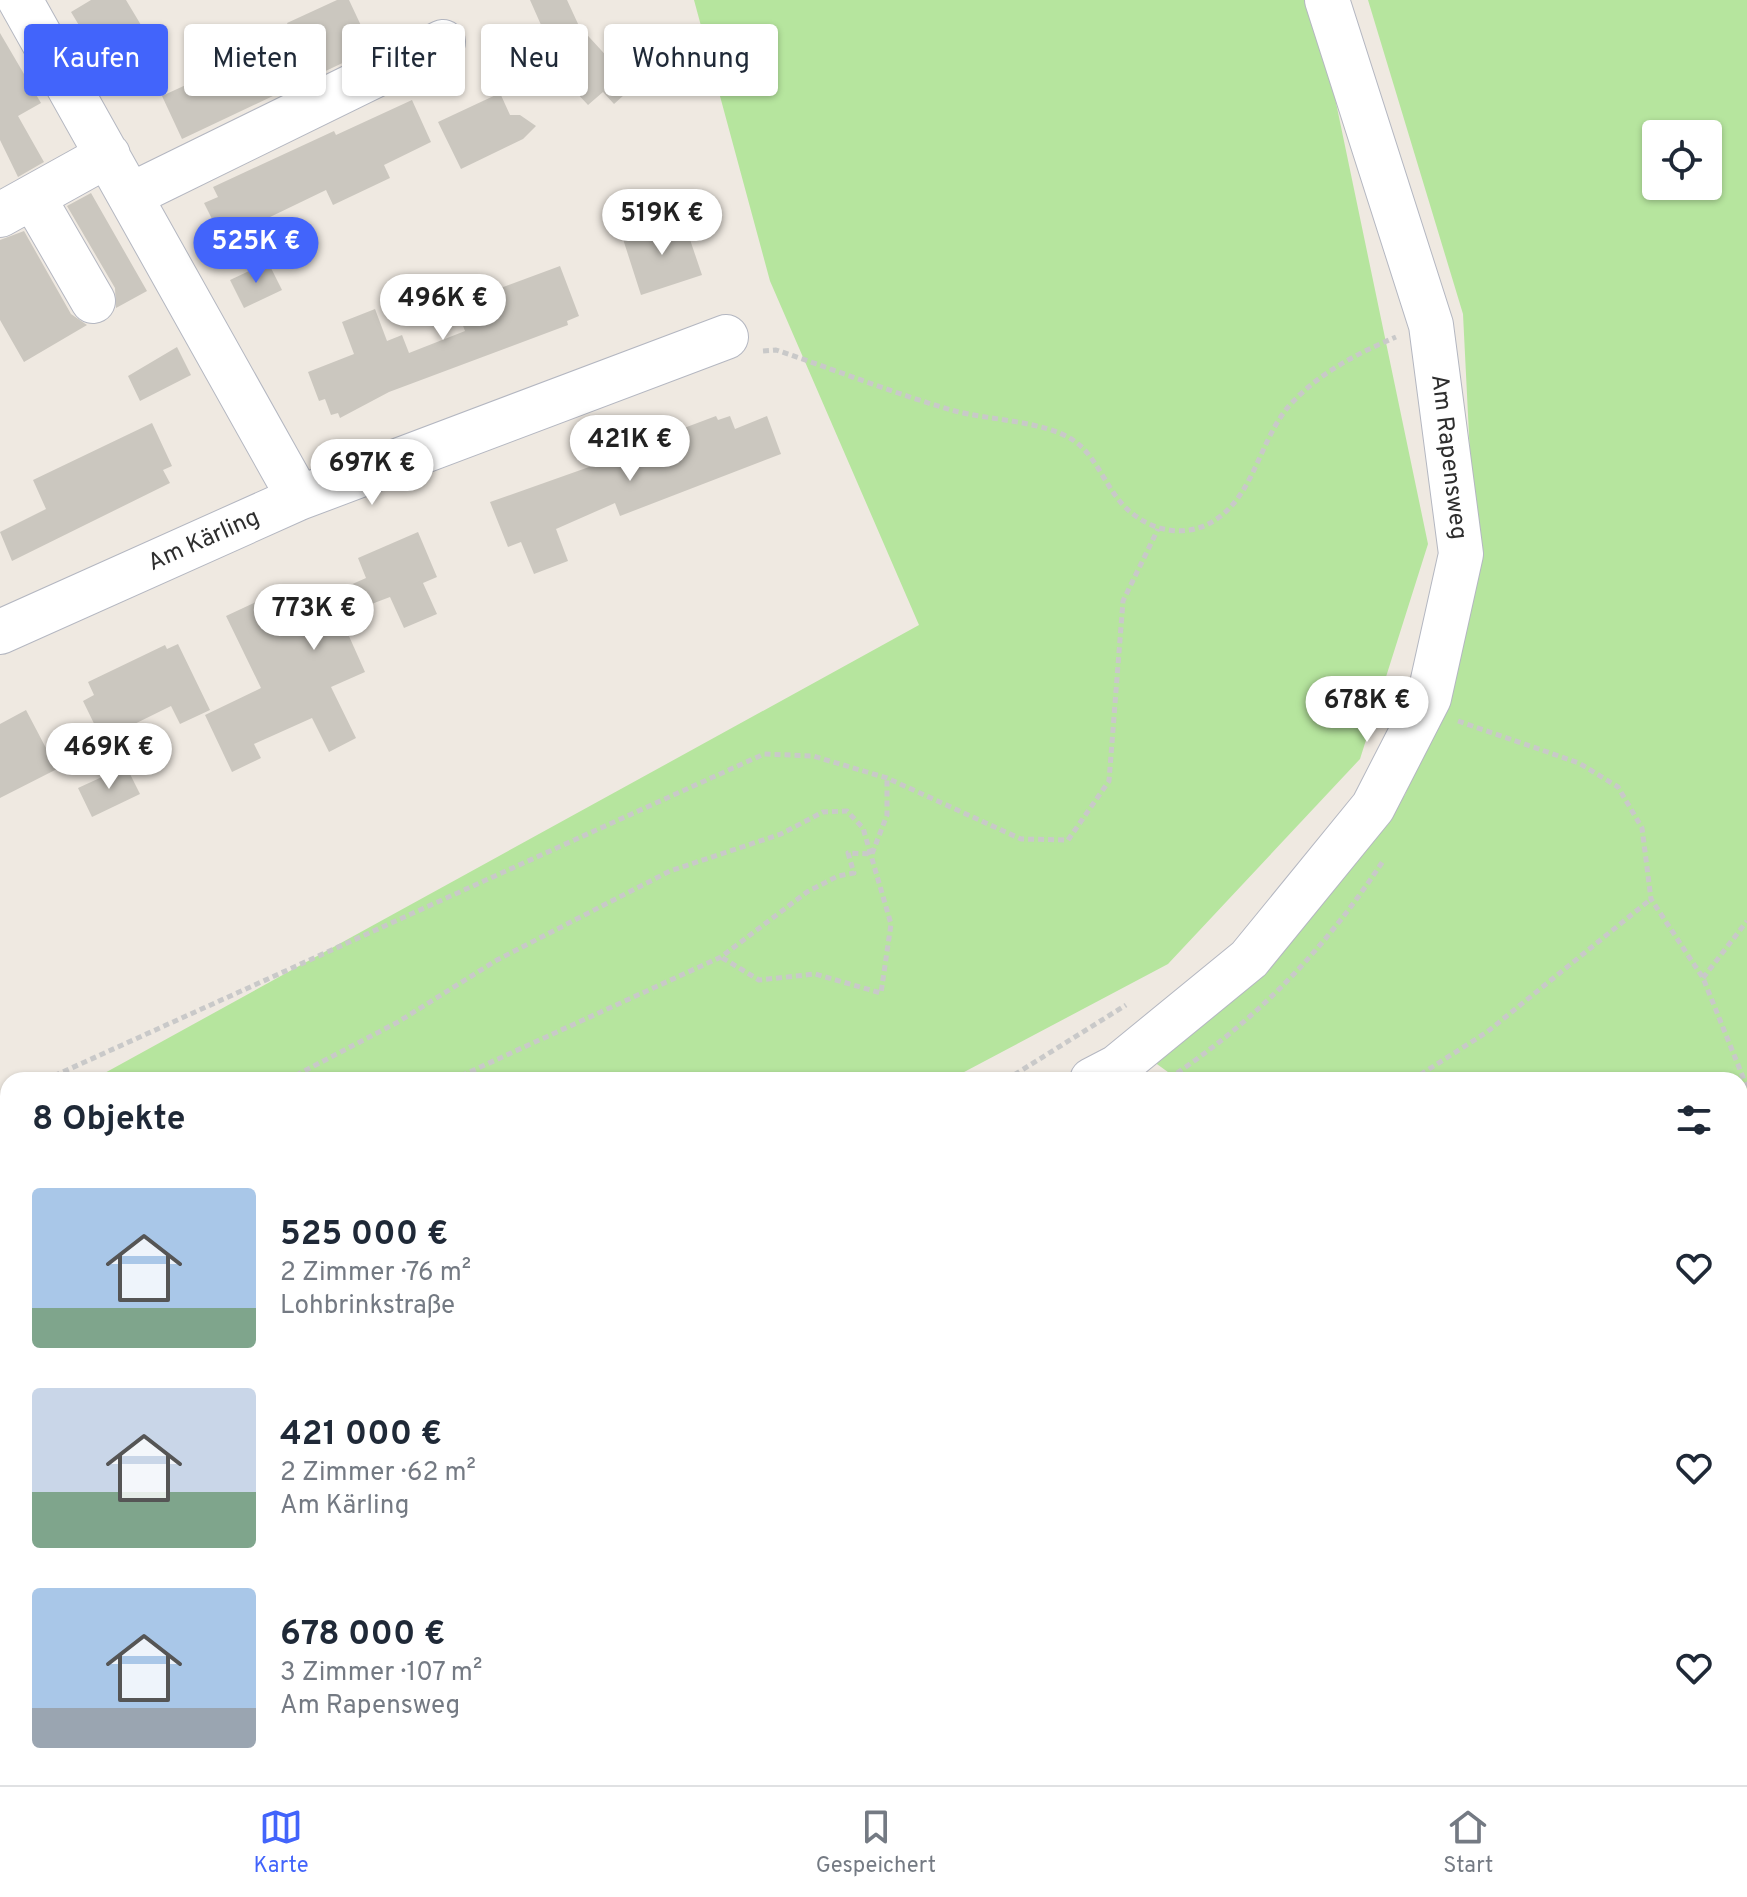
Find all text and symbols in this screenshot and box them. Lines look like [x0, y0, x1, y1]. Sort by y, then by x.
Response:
chip: Kaufen [24, 24, 168, 96]
chip: Mieten [184, 24, 326, 96]
chip: Filter [342, 24, 465, 96]
chip: Neu [481, 24, 588, 96]
chip: Wohnung [604, 24, 778, 96]
map controls [1642, 120, 1722, 200]
button: locate [1642, 120, 1722, 200]
pin: 519K € [597, 189, 727, 257]
text: 519K € [620, 198, 704, 231]
pin: 525K € [191, 217, 321, 285]
text: 525K € [211, 226, 301, 259]
pin: 496K € [378, 274, 508, 342]
text: 496K € [398, 283, 488, 316]
street label: Am Rapensweg [1423, 373, 1473, 541]
pin: 421K € [565, 415, 695, 483]
text: 421K € [588, 424, 672, 457]
pin: 697K € [307, 439, 437, 507]
text: 697K € [329, 448, 415, 481]
street label: Am Kärling [143, 503, 265, 579]
pin: 773K € [249, 584, 379, 652]
text: 773K € [272, 593, 356, 626]
pin: 678K € [1302, 676, 1432, 744]
text: 678K € [1324, 685, 1410, 718]
pin: 469K € [44, 723, 174, 791]
text: 469K € [64, 732, 154, 765]
icon: filters [1672, 1098, 1716, 1142]
text: 8 Objekte [32, 1099, 186, 1142]
text: 525 000 € [280, 1214, 448, 1257]
icon: home [96, 1220, 192, 1316]
icon: heart [1672, 1246, 1716, 1290]
text: 2 Zimmer · 76 m² [280, 1257, 471, 1290]
text: Lohbrinkstraße [280, 1290, 455, 1323]
text: 421 000 € [280, 1414, 442, 1457]
icon: home [96, 1420, 192, 1516]
icon: heart [1672, 1446, 1716, 1490]
text: 2 Zimmer · 62 m² [280, 1457, 476, 1490]
text: Am Kärling [280, 1490, 409, 1523]
text: 678 000 € [280, 1614, 445, 1657]
icon: home [96, 1620, 192, 1716]
icon: heart [1672, 1646, 1716, 1690]
text: 3 Zimmer · 107 m² [280, 1657, 482, 1690]
text: Am Rapensweg [280, 1690, 460, 1723]
tab: Karte [254, 1805, 308, 1880]
tab: Gespeichert [816, 1805, 936, 1880]
tab: Start [1443, 1805, 1493, 1880]

